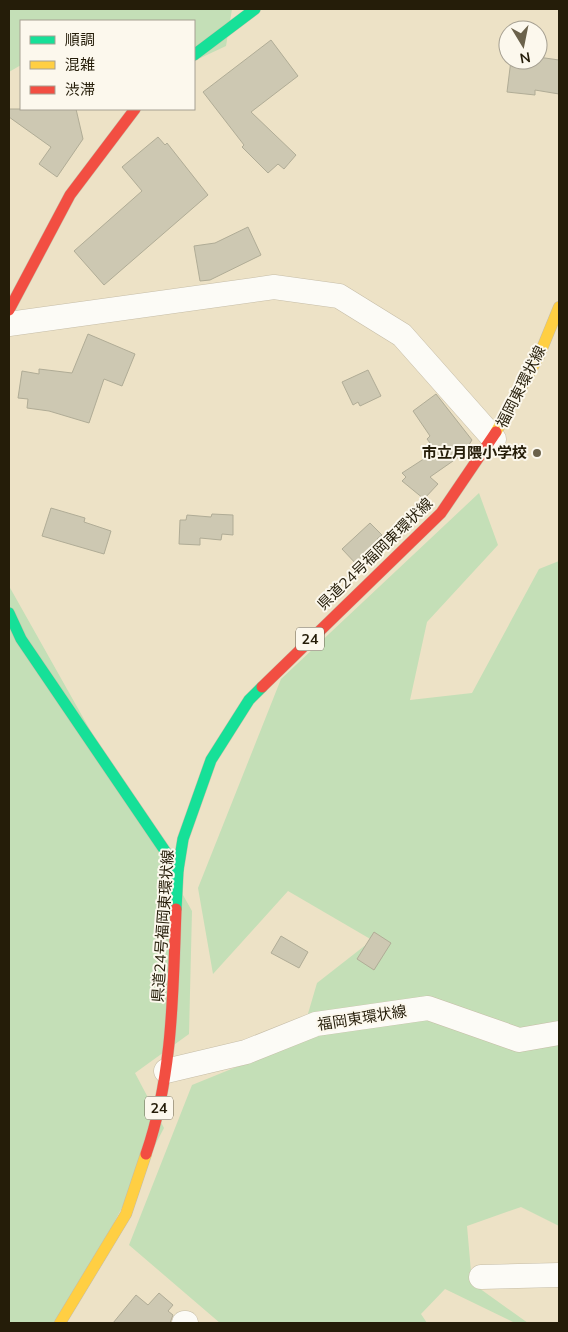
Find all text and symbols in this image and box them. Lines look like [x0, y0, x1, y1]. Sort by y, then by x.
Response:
legend [20, 20, 195, 110]
north arrow [498, 20, 548, 70]
text: 順調 [65, 30, 95, 49]
text: N [518, 48, 532, 68]
text: 混雑 [65, 55, 95, 74]
text: 渋滞 [65, 80, 95, 99]
street label: 福岡東環状線 [492, 342, 549, 431]
place label: 市立月隈小学校 [422, 443, 527, 462]
marker: 市立月隈小学校 [531, 447, 543, 459]
street label: 県道24号福岡東環状線 [313, 494, 436, 614]
road number: 24 [296, 628, 324, 650]
street label: 県道24号福岡東環状線 [148, 849, 177, 1003]
street label: 福岡東環状線 [316, 1001, 408, 1034]
road number: 24 [145, 1096, 173, 1120]

